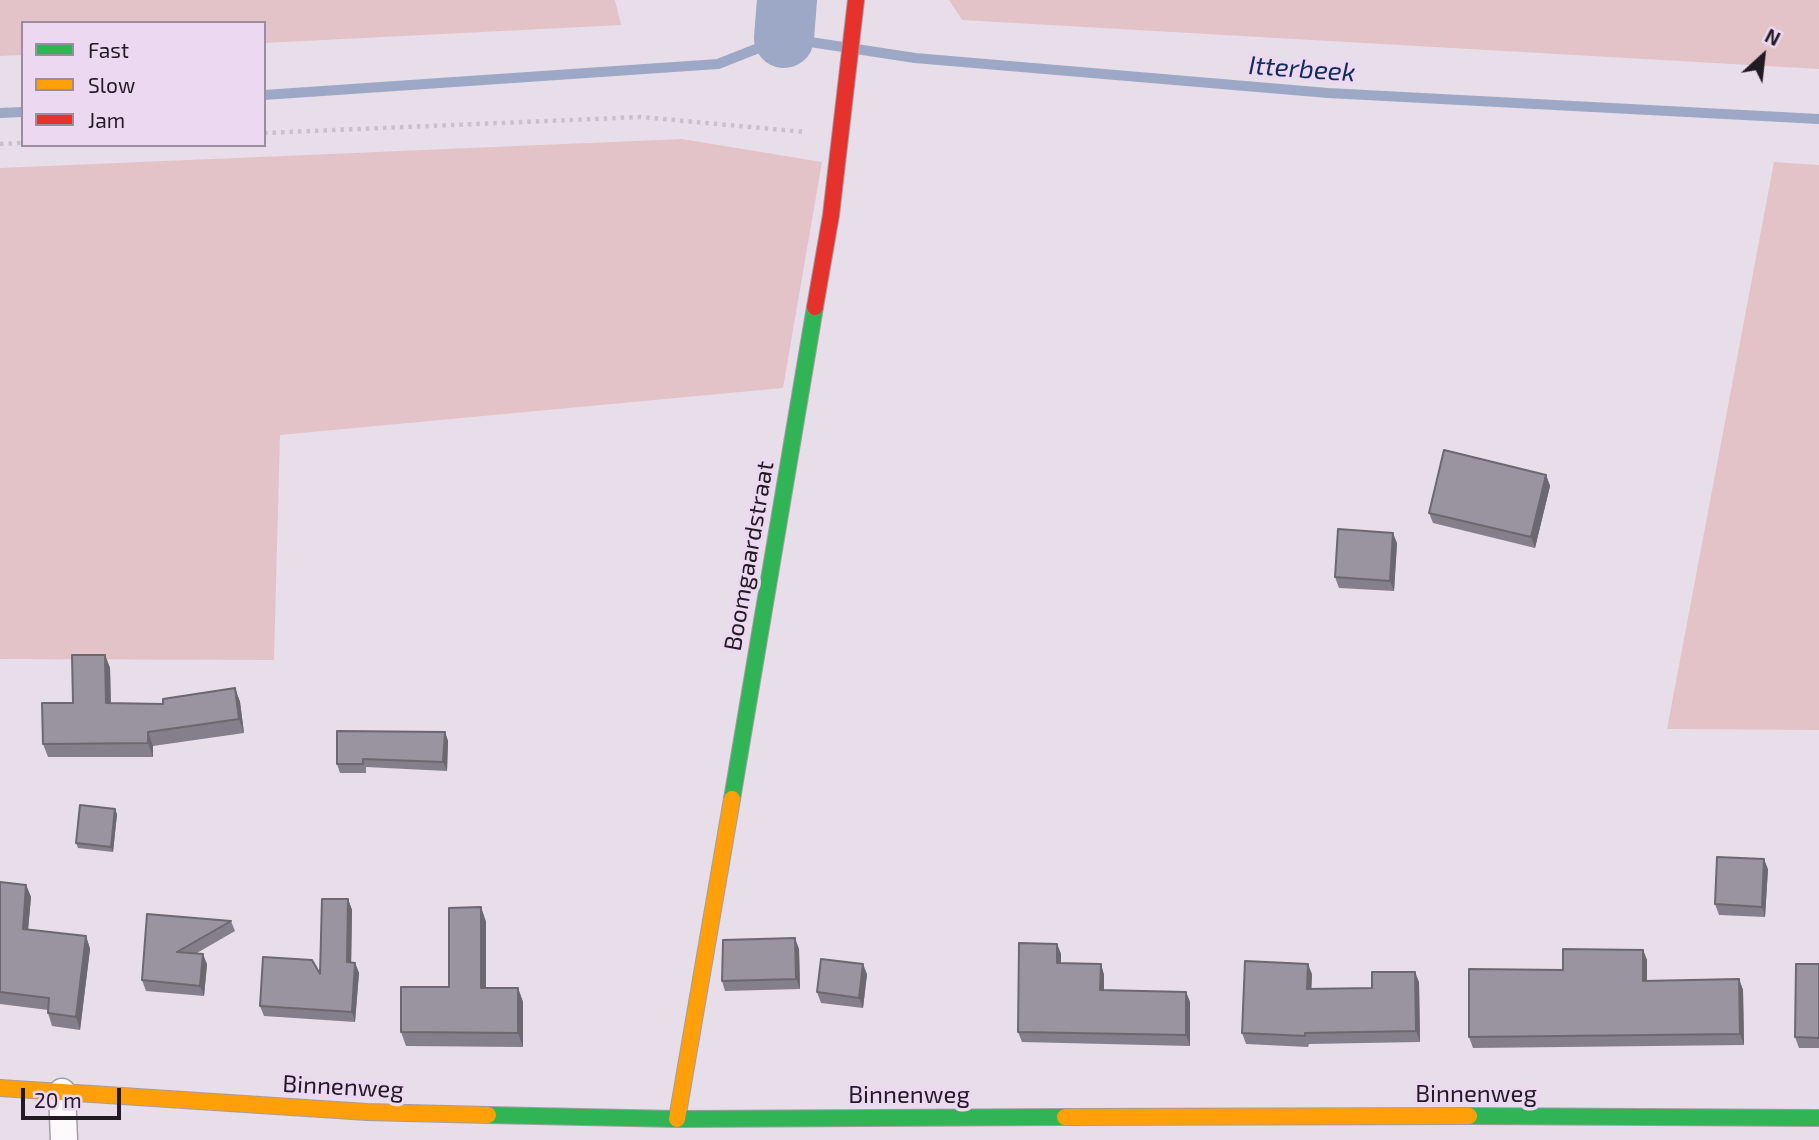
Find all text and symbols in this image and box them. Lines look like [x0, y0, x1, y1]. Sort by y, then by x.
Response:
legend [21, 21, 266, 147]
north arrow [1728, 21, 1798, 91]
text: N [1761, 23, 1784, 50]
text: Fast [88, 37, 129, 62]
water label: Itterbeek [1248, 50, 1356, 88]
text: Slow [88, 72, 135, 97]
text: Jam [88, 107, 125, 132]
street label: Boomgaardstraat [718, 459, 780, 653]
street label: Binnenweg [282, 1069, 404, 1105]
scale bar [24, 1074, 124, 1118]
street label: Binnenweg [1415, 1080, 1537, 1108]
street label: Binnenweg [848, 1081, 970, 1109]
text: 20 m [34, 1087, 82, 1112]

